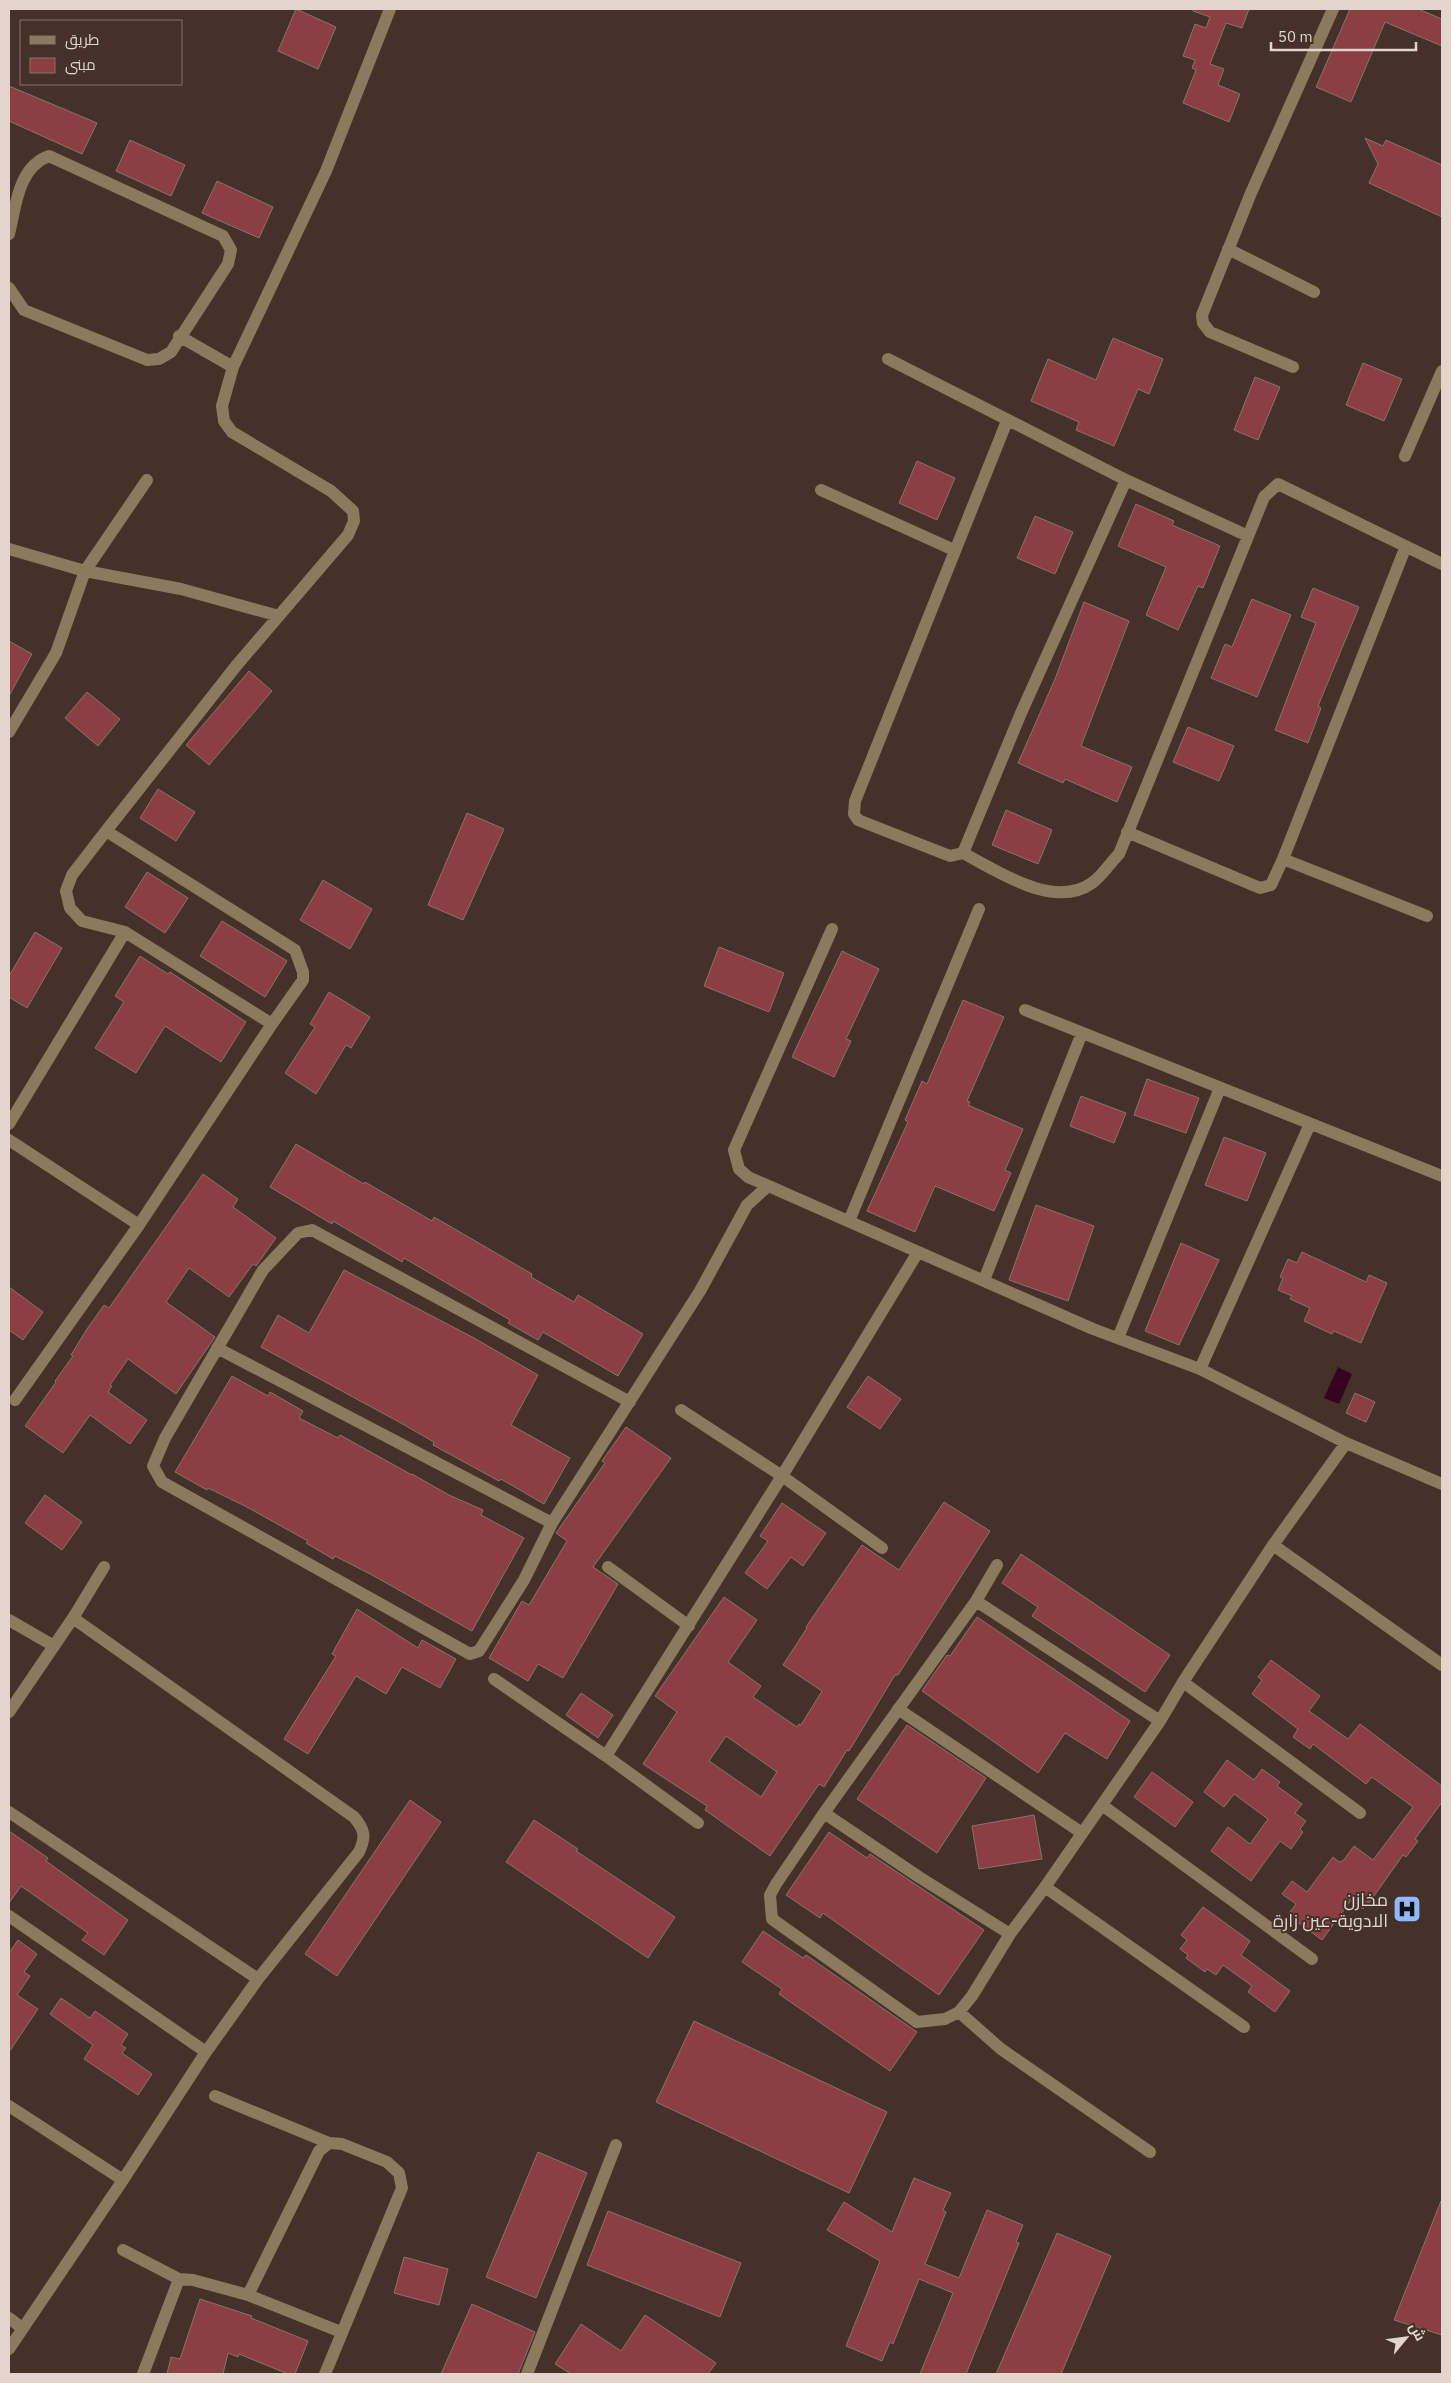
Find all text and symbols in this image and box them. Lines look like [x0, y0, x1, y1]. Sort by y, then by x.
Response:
legend [20, 20, 182, 85]
scale bar [1271, 20, 1416, 52]
text: 50 m [1278, 27, 1313, 46]
text: طريق [65, 30, 99, 50]
text: مبنى [65, 55, 96, 75]
place label: مخازن الادوية-عين زارة [1273, 1888, 1388, 1932]
hospital icon: مخازن الادوية-عين زارة [1392, 1894, 1422, 1924]
north arrow [1381, 2313, 1431, 2363]
text: ش [1405, 2319, 1430, 2344]

